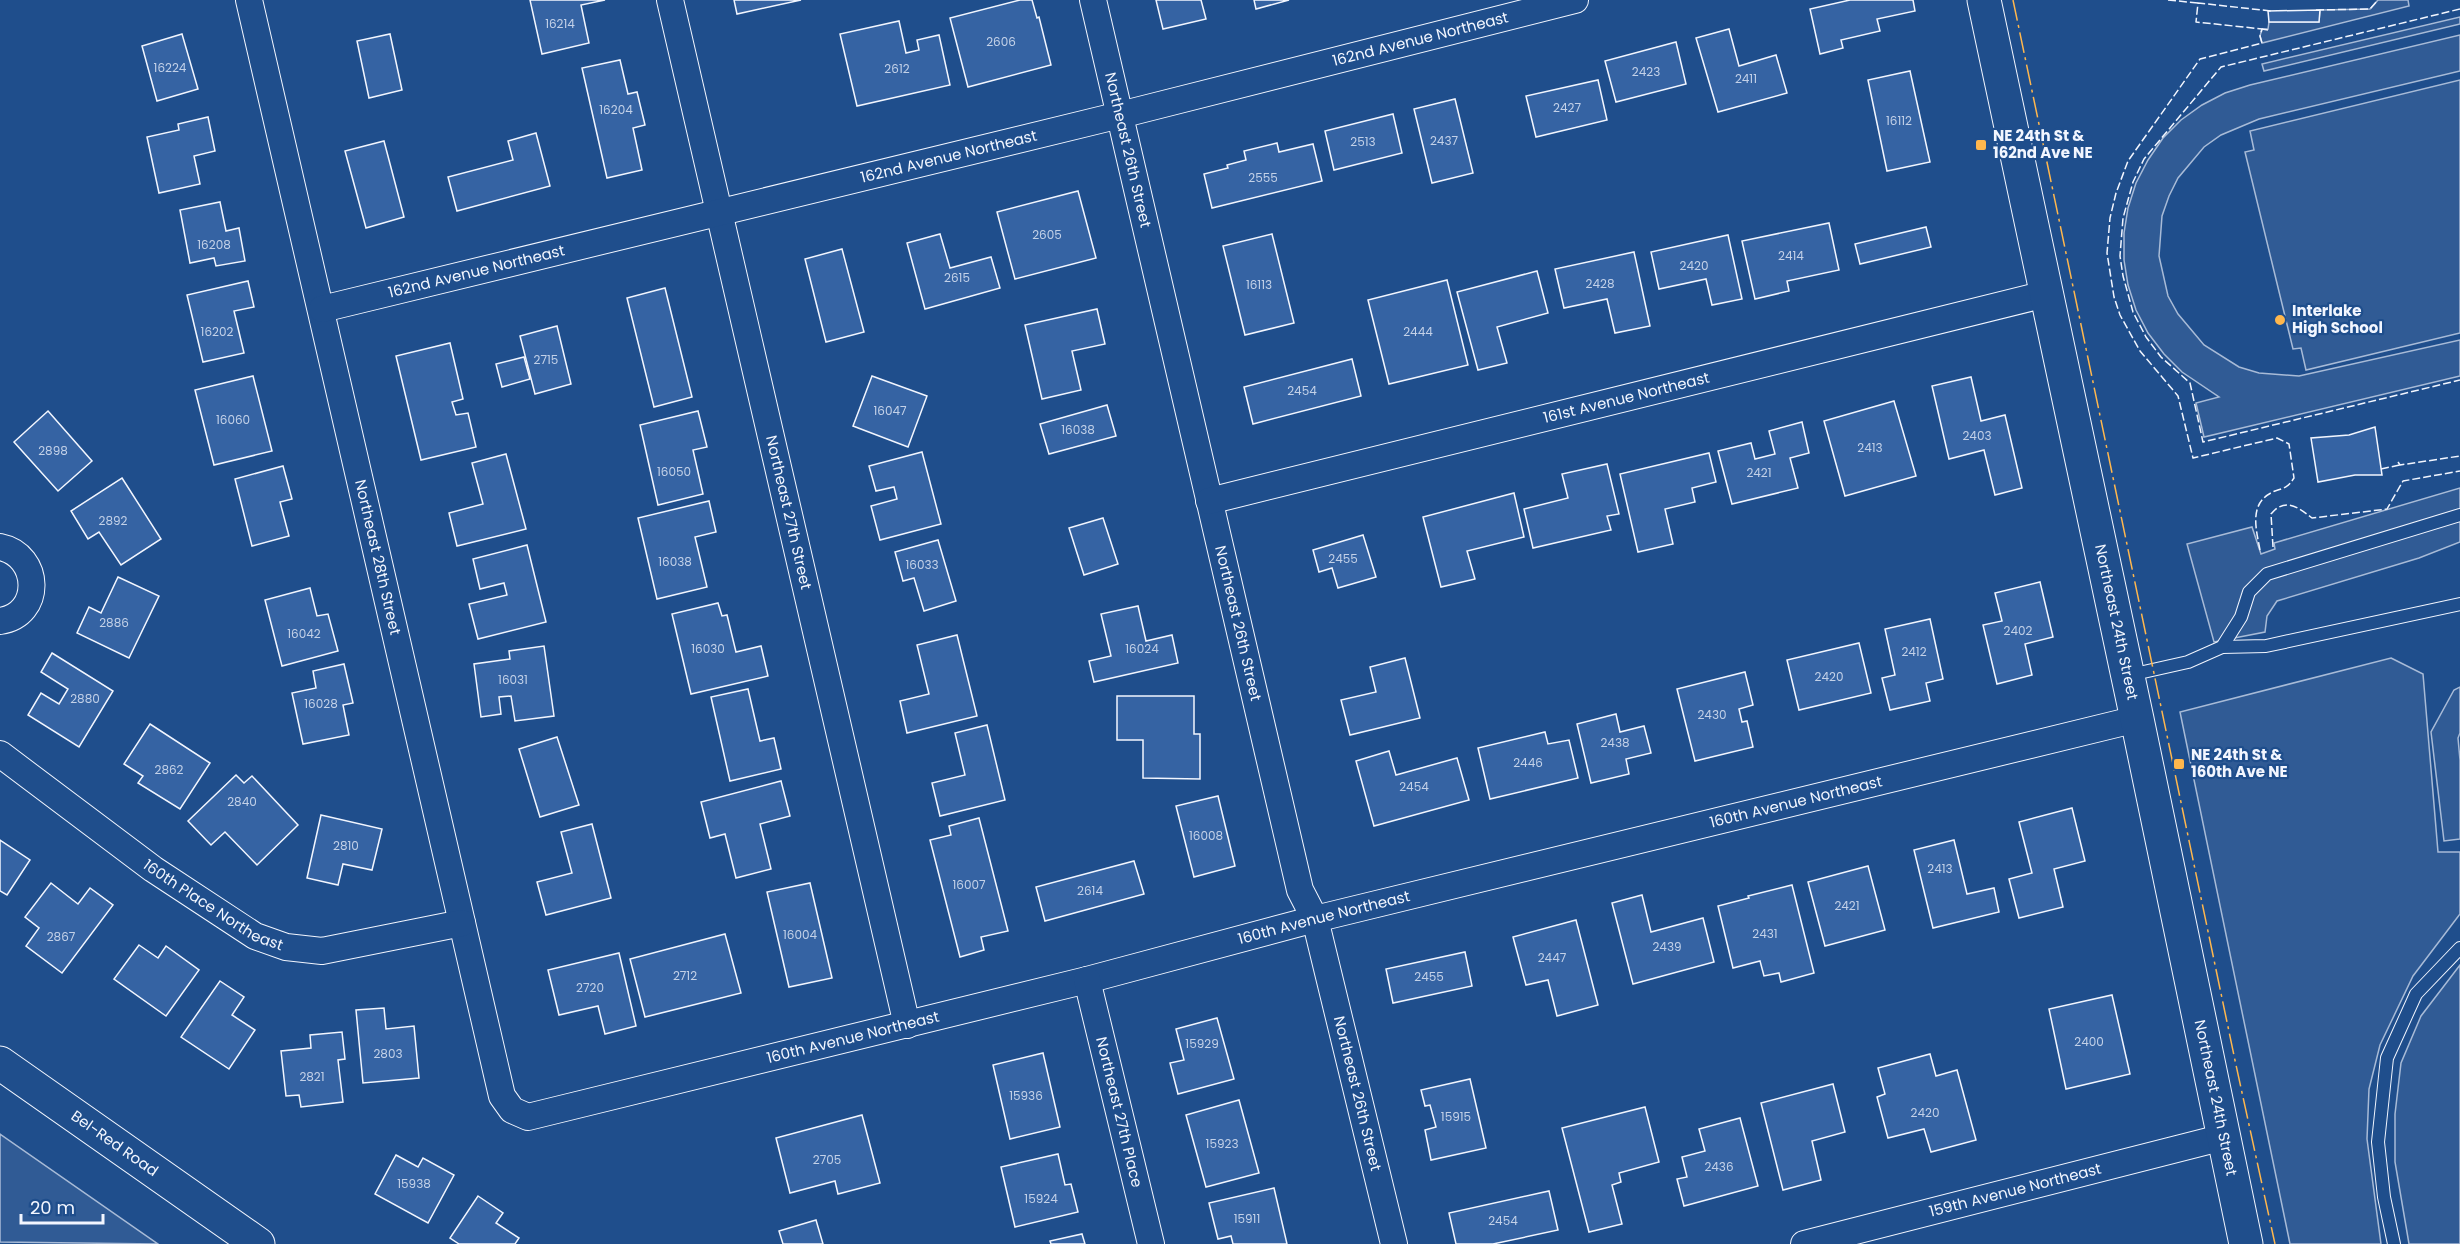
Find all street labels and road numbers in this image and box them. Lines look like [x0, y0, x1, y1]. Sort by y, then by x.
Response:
street label: 162nd Avenue Northeast [1330, 6, 1510, 71]
street label: Northeast 26th Street [1100, 70, 1157, 230]
street label: 162nd Avenue Northeast [858, 125, 1039, 188]
street label: 162nd Avenue Northeast [386, 239, 567, 303]
street label: 161st Avenue Northeast [1541, 367, 1712, 428]
street label: Northeast 27th Street [761, 433, 817, 591]
street label: Northeast 28th Street [350, 477, 406, 637]
street label: Northeast 24th Street [2090, 542, 2144, 702]
street label: Northeast 26th Street [1210, 543, 1267, 703]
street label: 160th Avenue Northeast [1707, 770, 1884, 833]
street label: 160th Place Northeast [139, 854, 286, 955]
street label: 160th Avenue Northeast [1235, 885, 1412, 949]
street label: 160th Avenue Northeast [764, 1006, 941, 1068]
street label: Northeast 26th Street [1329, 1014, 1387, 1173]
street label: Northeast 24th Street [2190, 1018, 2243, 1178]
street label: Northeast 27th Place [1091, 1034, 1148, 1190]
street label: Bel-Red Road [67, 1105, 163, 1181]
street label: 159th Avenue Northeast [1927, 1158, 2103, 1222]

